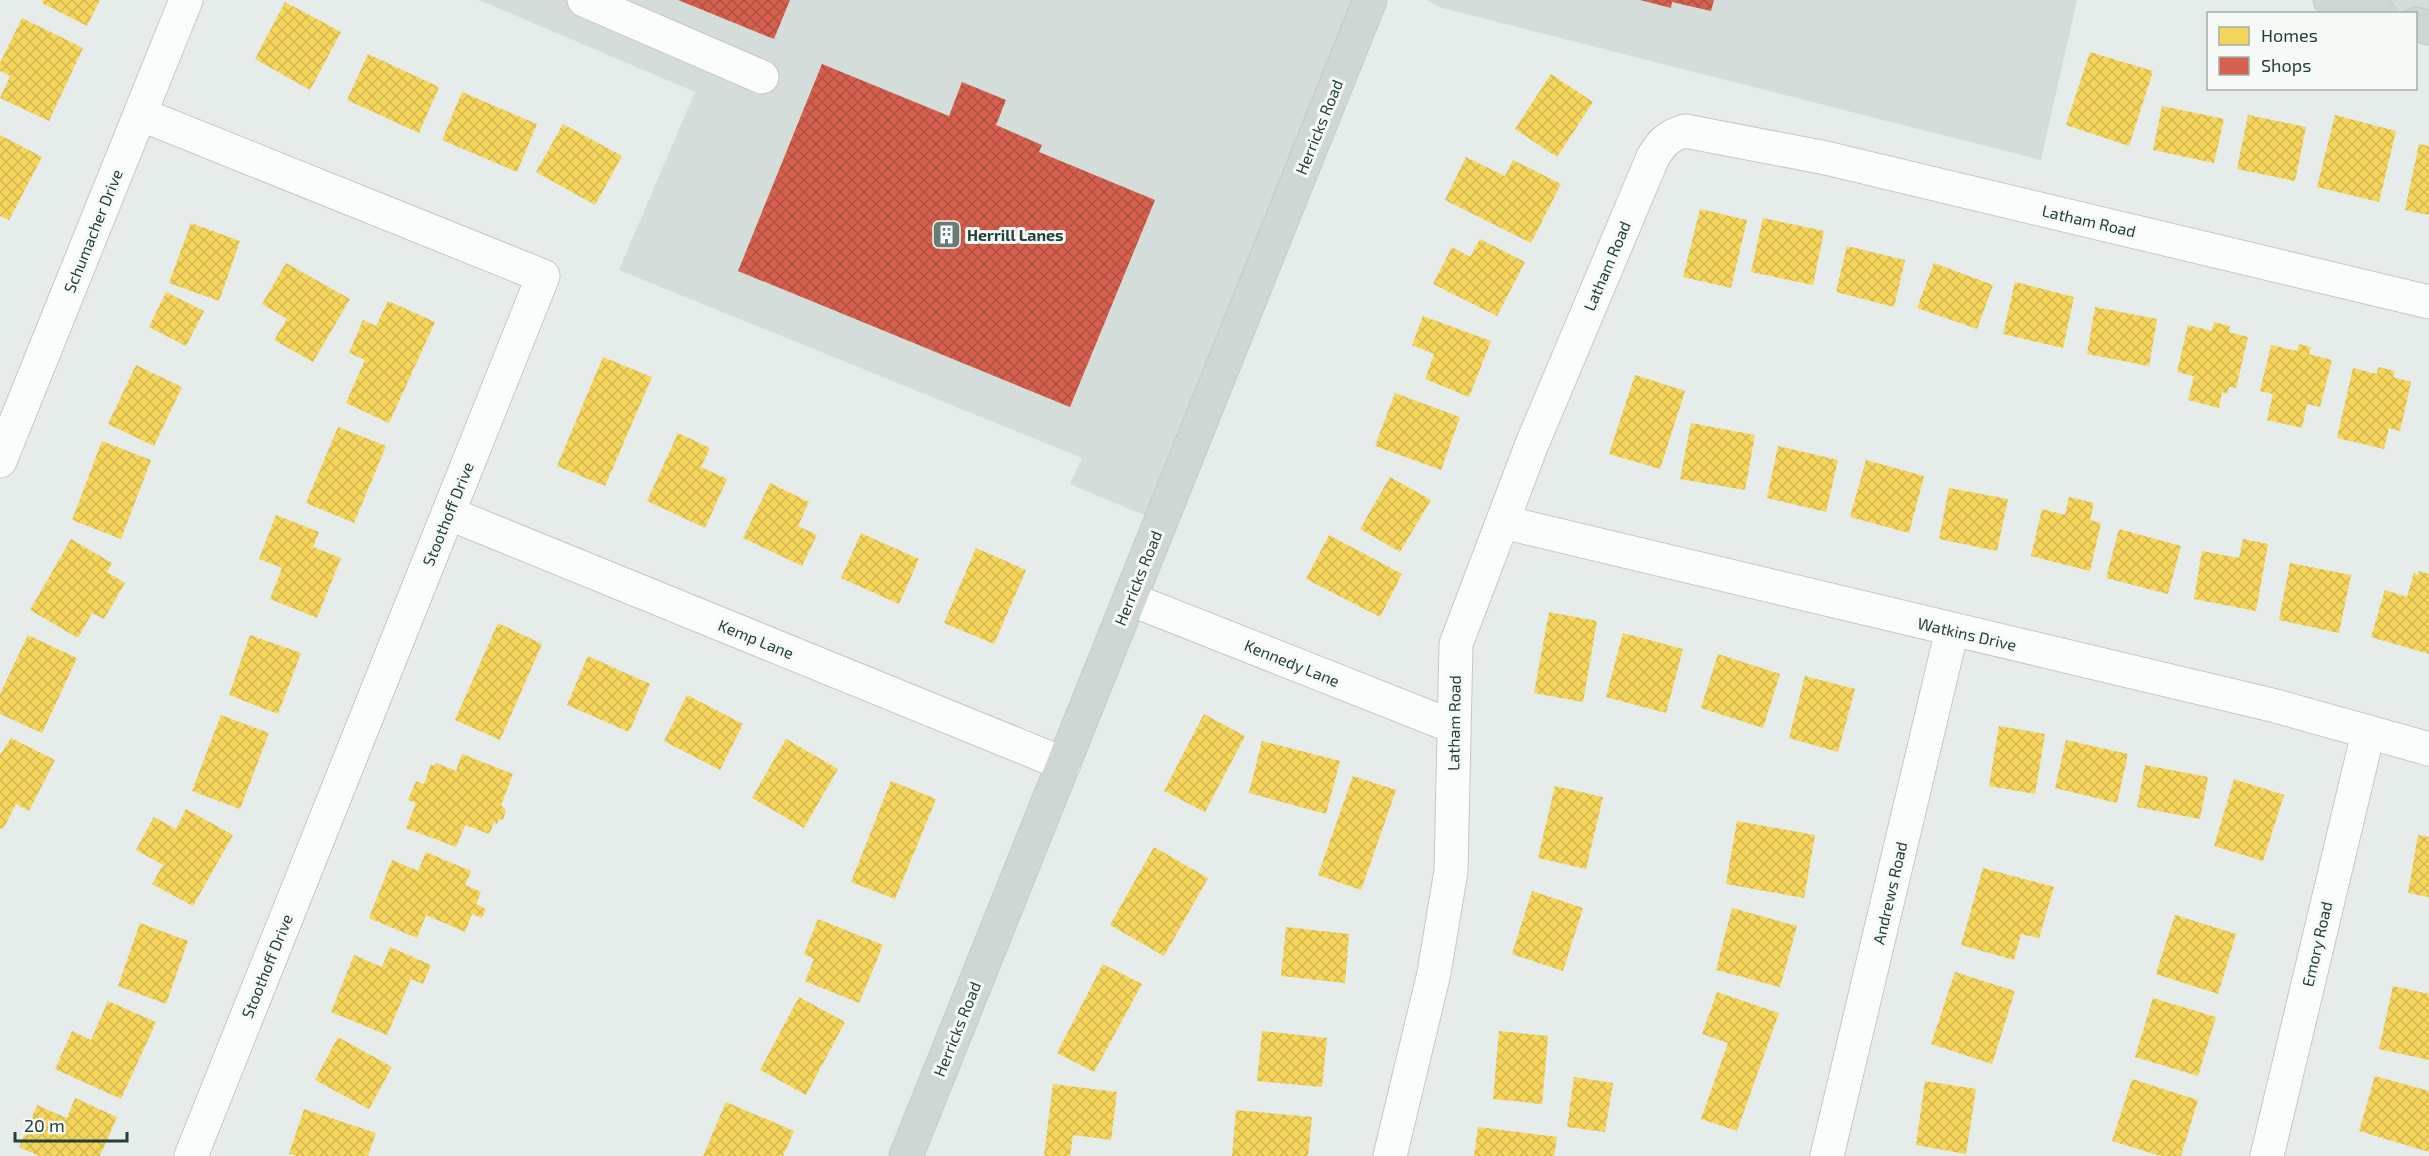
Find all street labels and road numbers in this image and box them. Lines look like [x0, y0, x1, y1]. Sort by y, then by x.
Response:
street label: Herricks Road [1291, 77, 1346, 177]
street label: Schumacher Drive [59, 166, 126, 295]
street label: Latham Road [2040, 201, 2138, 241]
street label: Latham Road [1579, 218, 1634, 314]
street label: Stoothoff Drive [418, 459, 477, 569]
street label: Herricks Road [1110, 528, 1165, 628]
street label: Watkins Drive [1916, 613, 2018, 654]
street label: Kemp Lane [716, 615, 797, 662]
street label: Kennedy Lane [1242, 635, 1342, 690]
street label: Latham Road [1443, 675, 1464, 771]
street label: Andrews Road [1868, 840, 1911, 946]
street label: Emory Road [2297, 899, 2336, 988]
street label: Stoothoff Drive [237, 911, 296, 1021]
street label: Herricks Road [929, 979, 984, 1079]

